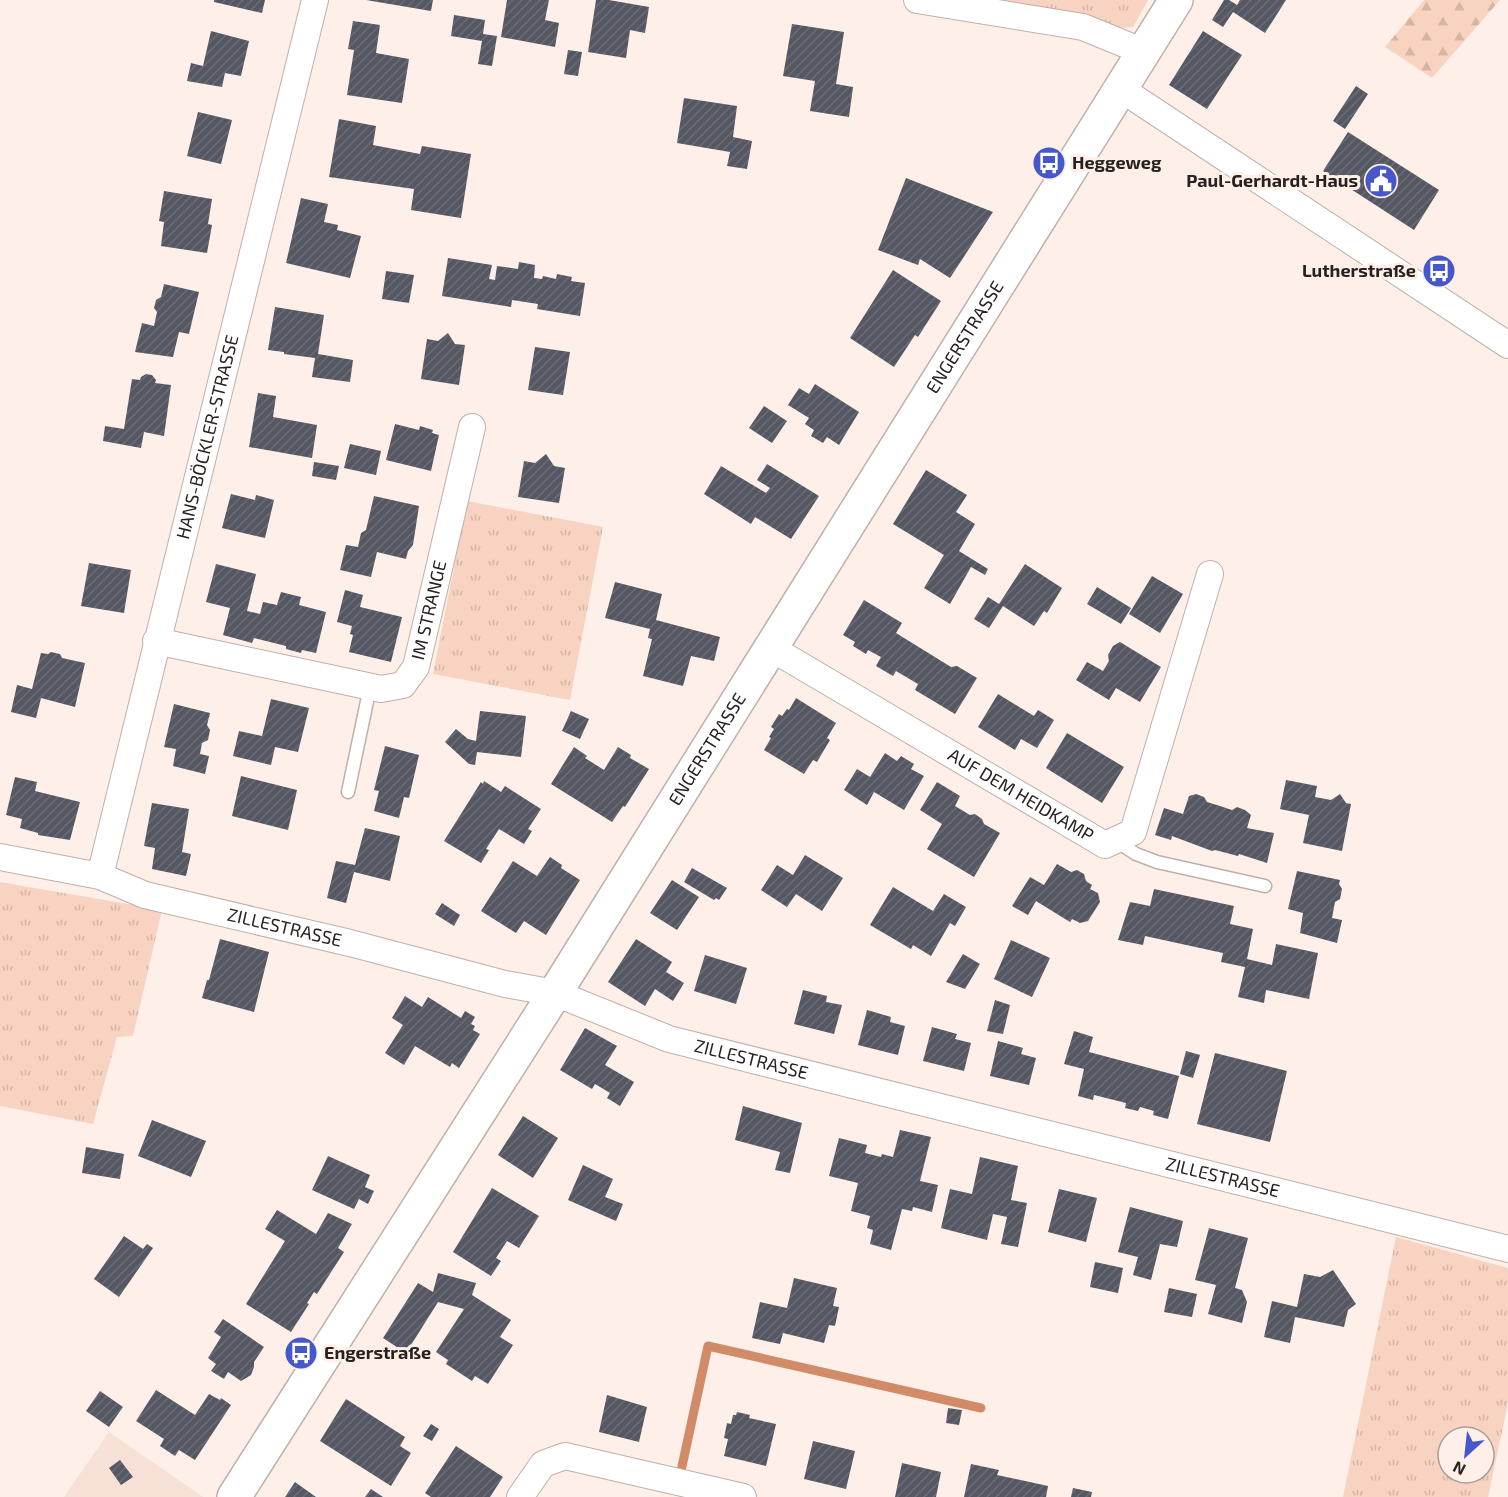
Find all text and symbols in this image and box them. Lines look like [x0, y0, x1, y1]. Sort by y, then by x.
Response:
bus stop icon: Heggeweg [1031, 145, 1067, 181]
place label: Heggeweg [1072, 151, 1162, 173]
public building icon: Paul-Gerhardt-Haus [1363, 163, 1399, 199]
place label: Paul-Gerhardt-Haus [1186, 169, 1358, 191]
bus stop icon: Lutherstraße [1421, 253, 1457, 289]
place label: Lutherstraße [1302, 259, 1416, 281]
street label: ENGERSTRASSE [921, 276, 1008, 397]
street label: HANS-BÖCKLER-STRASSE [171, 332, 242, 541]
street label: IM STRANGE [406, 558, 451, 662]
street label: ENGERSTRASSE [663, 688, 750, 809]
street label: AUF DEM HEIDKAMP [944, 743, 1098, 846]
street label: ZILLESTRASSE [225, 903, 344, 951]
street label: ZILLESTRASSE [692, 1034, 811, 1083]
street label: ZILLESTRASSE [1164, 1152, 1282, 1201]
bus stop icon: Engerstraße [283, 1335, 319, 1371]
place label: Engerstraße [324, 1341, 431, 1363]
north arrow [1436, 1425, 1496, 1485]
text: N [1449, 1458, 1468, 1480]

